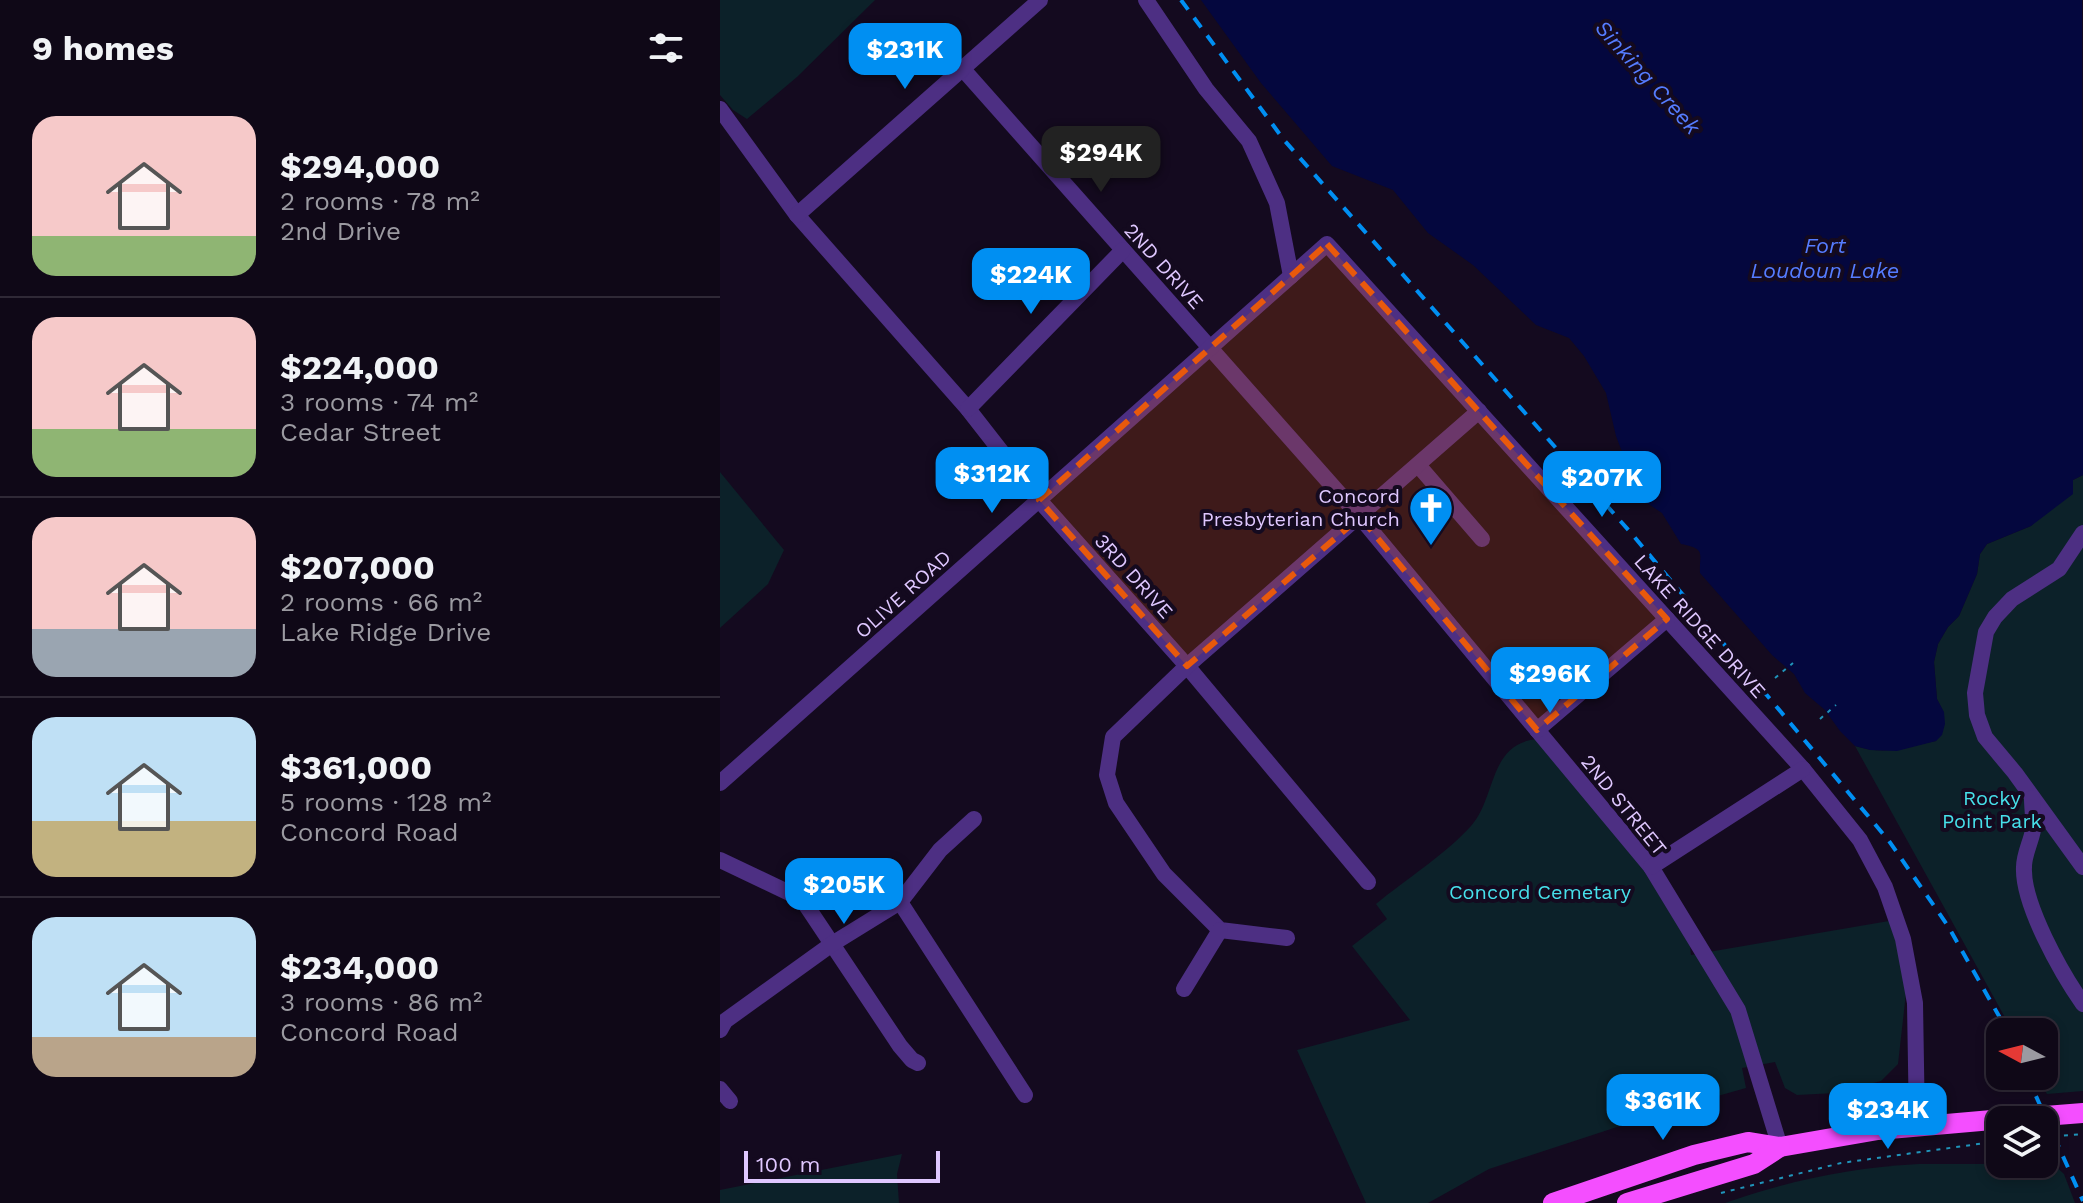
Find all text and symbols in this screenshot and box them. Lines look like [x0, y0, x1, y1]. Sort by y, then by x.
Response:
water label: Sinking Creek [1590, 15, 1706, 140]
pin: $231K [849, 23, 961, 91]
icon: filters [644, 26, 688, 70]
text: 9 homes [32, 28, 174, 68]
text: $231K [867, 34, 943, 64]
pin: $294K [1045, 126, 1157, 194]
text: $294K [1060, 137, 1143, 167]
text: $294,000 [280, 146, 440, 186]
icon: home [96, 148, 192, 244]
text: 2 rooms · 78 m² [280, 186, 480, 216]
text: 2nd Drive [280, 216, 401, 246]
street label: 2ND DRIVE [1119, 218, 1209, 314]
water label: Fort Loudoun Lake [1751, 233, 1899, 283]
pin: $224K [975, 248, 1087, 316]
text: $224K [990, 259, 1072, 289]
text: $224,000 [280, 347, 439, 387]
icon: home [96, 349, 192, 445]
text: 3 rooms · 74 m² [280, 387, 478, 417]
text: Cedar Street [280, 417, 441, 447]
pin: $312K [936, 447, 1048, 515]
pin: $207K [1546, 451, 1658, 519]
text: $312K [954, 458, 1030, 488]
text: $207K [1561, 462, 1643, 492]
place label: Concord Presbyterian Church [1202, 484, 1400, 531]
church icon: Concord Presbyterian Church [1407, 484, 1455, 547]
street label: 3RD DRIVE [1090, 529, 1178, 623]
street label: OLIVE ROAD [850, 545, 956, 643]
text: $207,000 [280, 547, 435, 587]
icon: home [96, 549, 192, 645]
street label: LAKE RIDGE DRIVE [1629, 549, 1771, 703]
text: 2 rooms · 66 m² [280, 587, 482, 617]
text: Lake Ridge Drive [280, 617, 491, 647]
pin: $296K [1494, 647, 1606, 715]
text: $296K [1509, 658, 1591, 688]
text: $361,000 [280, 747, 432, 787]
icon: home [96, 749, 192, 845]
street label: 2ND STREET [1576, 750, 1672, 860]
park label: Rocky Point Park [1942, 786, 2042, 833]
text: 5 rooms · 128 m² [280, 787, 491, 817]
text: Concord Road [280, 817, 459, 847]
pin: $205K [788, 858, 900, 926]
text: $205K [803, 869, 885, 899]
park label: Concord Cemetary [1449, 880, 1632, 904]
text: $234,000 [280, 947, 439, 987]
icon: home [96, 949, 192, 1045]
text: 3 rooms · 86 m² [280, 987, 482, 1017]
text: Concord Road [280, 1017, 459, 1047]
north arrow [1986, 1018, 2058, 1090]
map controls [1986, 1018, 2058, 1178]
pin: $361K [1607, 1074, 1719, 1142]
pin: $234K [1832, 1083, 1944, 1151]
text: $361K [1625, 1085, 1701, 1115]
text: $234K [1847, 1094, 1929, 1124]
button: layers [1986, 1106, 2058, 1178]
scale bar [744, 1147, 940, 1183]
text: 100 m [756, 1152, 820, 1177]

